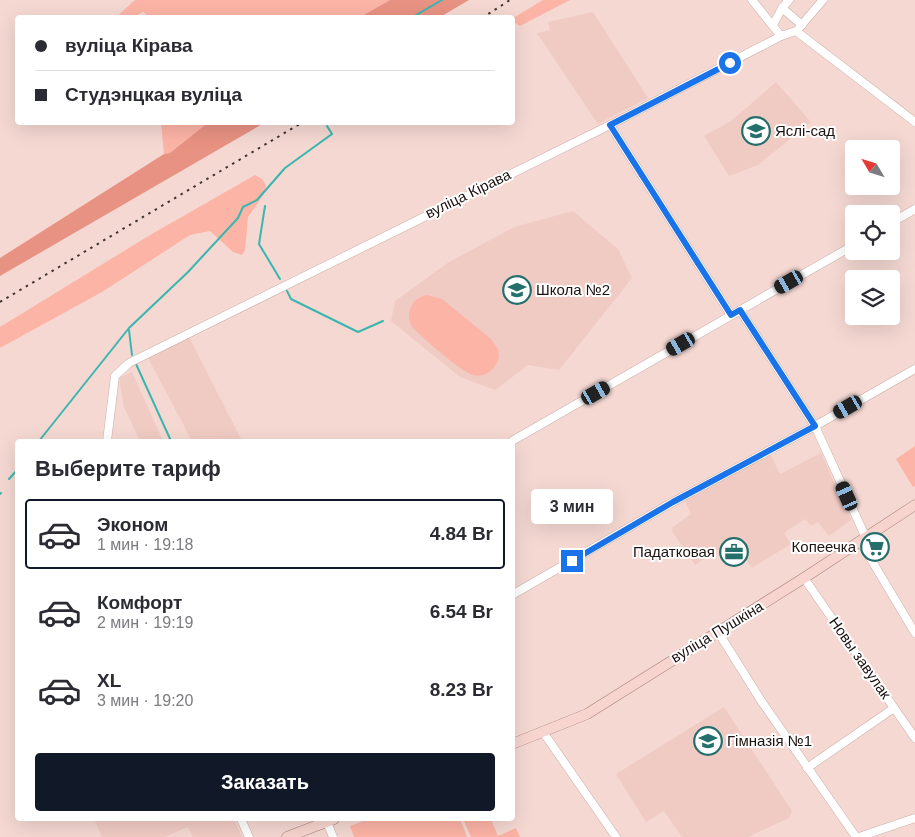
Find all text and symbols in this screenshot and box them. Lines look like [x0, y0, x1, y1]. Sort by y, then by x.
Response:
text: вуліца Кірава [65, 35, 193, 56]
route start [719, 52, 741, 74]
text: Студэнцкая вуліца [65, 84, 242, 105]
school or university icon: Яслі-сад [741, 116, 771, 146]
place label: Яслі-сад [775, 122, 835, 139]
north arrow [845, 140, 900, 195]
map controls [845, 140, 900, 325]
street label: вуліца Кірава [422, 165, 514, 222]
button: locate [845, 205, 900, 260]
car [772, 268, 805, 296]
button: layers [845, 270, 900, 325]
school or university icon: Школа №2 [502, 275, 532, 305]
place label: Школа №2 [536, 281, 610, 298]
car [664, 330, 697, 358]
car [579, 379, 612, 407]
car [831, 393, 864, 421]
text: Выберите тариф [35, 456, 221, 481]
car [834, 479, 859, 513]
callout: 3 мин [531, 488, 613, 524]
text: 3 мин [550, 498, 594, 515]
icon: car [37, 512, 82, 557]
text: Эконом [97, 514, 168, 535]
text: 4.84 Br [430, 523, 493, 544]
supermarket icon: Копеечка [860, 532, 890, 562]
text: 1 мин · 19:18 [97, 536, 193, 553]
office icon: Падатковая [719, 537, 749, 567]
place label: Копеечка [792, 538, 857, 555]
place label: Падатковая [633, 543, 715, 560]
route end [561, 550, 583, 572]
icon: car [37, 590, 82, 635]
text: Комфорт [97, 592, 182, 613]
street label: вуліца Пушкіна [667, 597, 767, 666]
text: 6.54 Br [430, 601, 493, 622]
text: 2 мин · 19:19 [97, 614, 193, 631]
street label: Новы завулак [826, 614, 895, 702]
icon: car [37, 668, 82, 713]
text: XL [97, 670, 121, 691]
text: 8.23 Br [430, 679, 493, 700]
text: 3 мин · 19:20 [97, 692, 193, 709]
school or university icon: Гімназія №1 [693, 726, 723, 756]
place label: Гімназія №1 [727, 732, 812, 749]
button: Заказать [35, 753, 495, 811]

